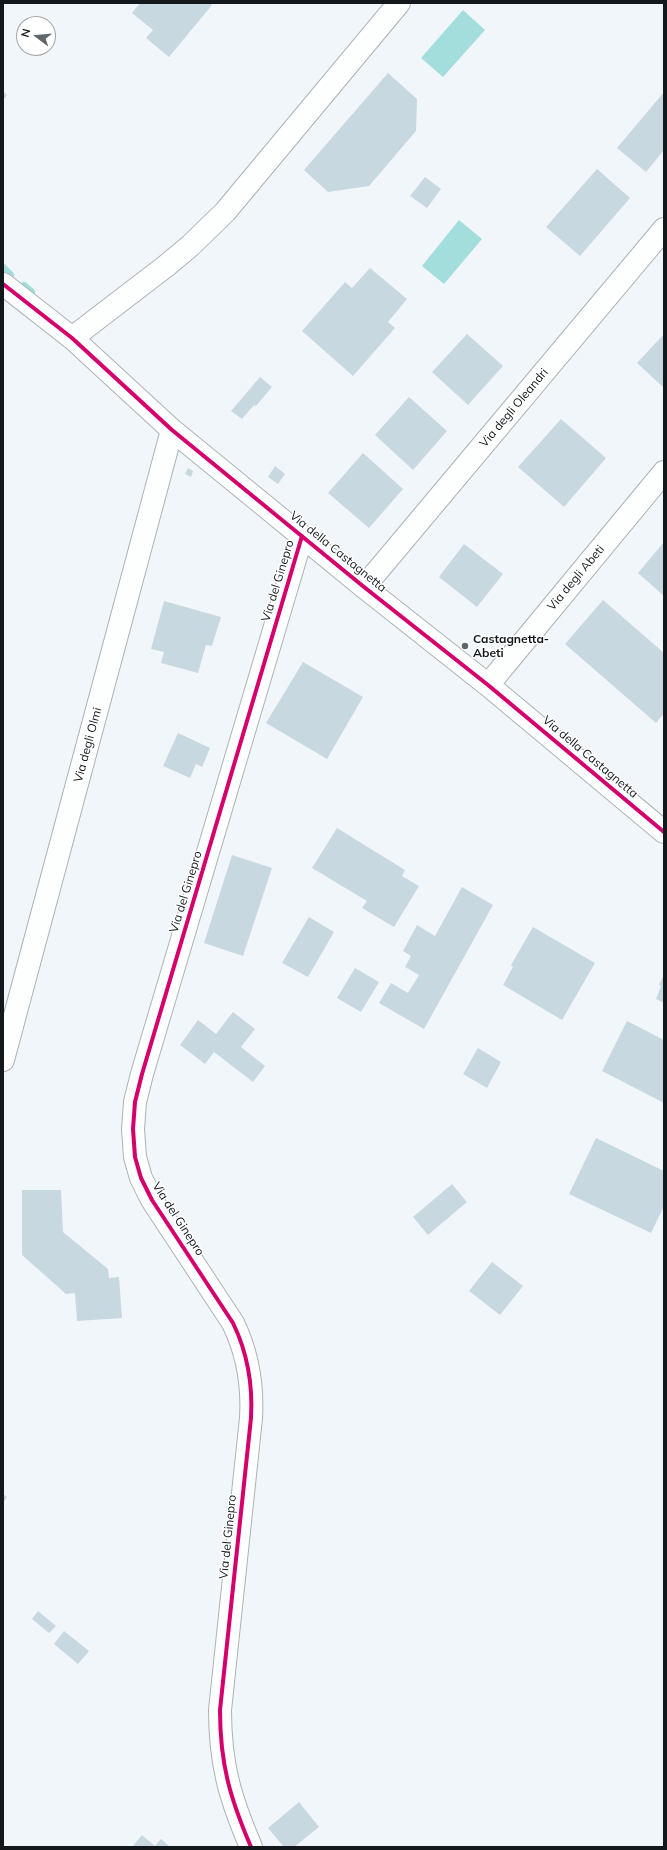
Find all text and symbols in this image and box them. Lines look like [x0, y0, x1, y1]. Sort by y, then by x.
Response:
north arrow [16, 16, 56, 56]
text: N [18, 27, 33, 39]
street label: Via degli Oleandri [477, 366, 551, 450]
street label: Via della Castagnetta [287, 509, 389, 595]
street label: Via del Ginepro [259, 538, 297, 624]
street label: Via degli Abeti [544, 542, 608, 614]
place label: Castagnetta- Abeti [473, 632, 549, 660]
marker: Castagnetta- Abeti [460, 641, 470, 651]
street label: Via degli Olmi [71, 706, 105, 784]
street label: Via della Castagnetta [539, 713, 641, 801]
street label: Via del Ginepro [167, 849, 205, 935]
street label: Via del Ginepro [149, 1180, 207, 1258]
street label: Via del Ginepro [216, 1494, 240, 1580]

